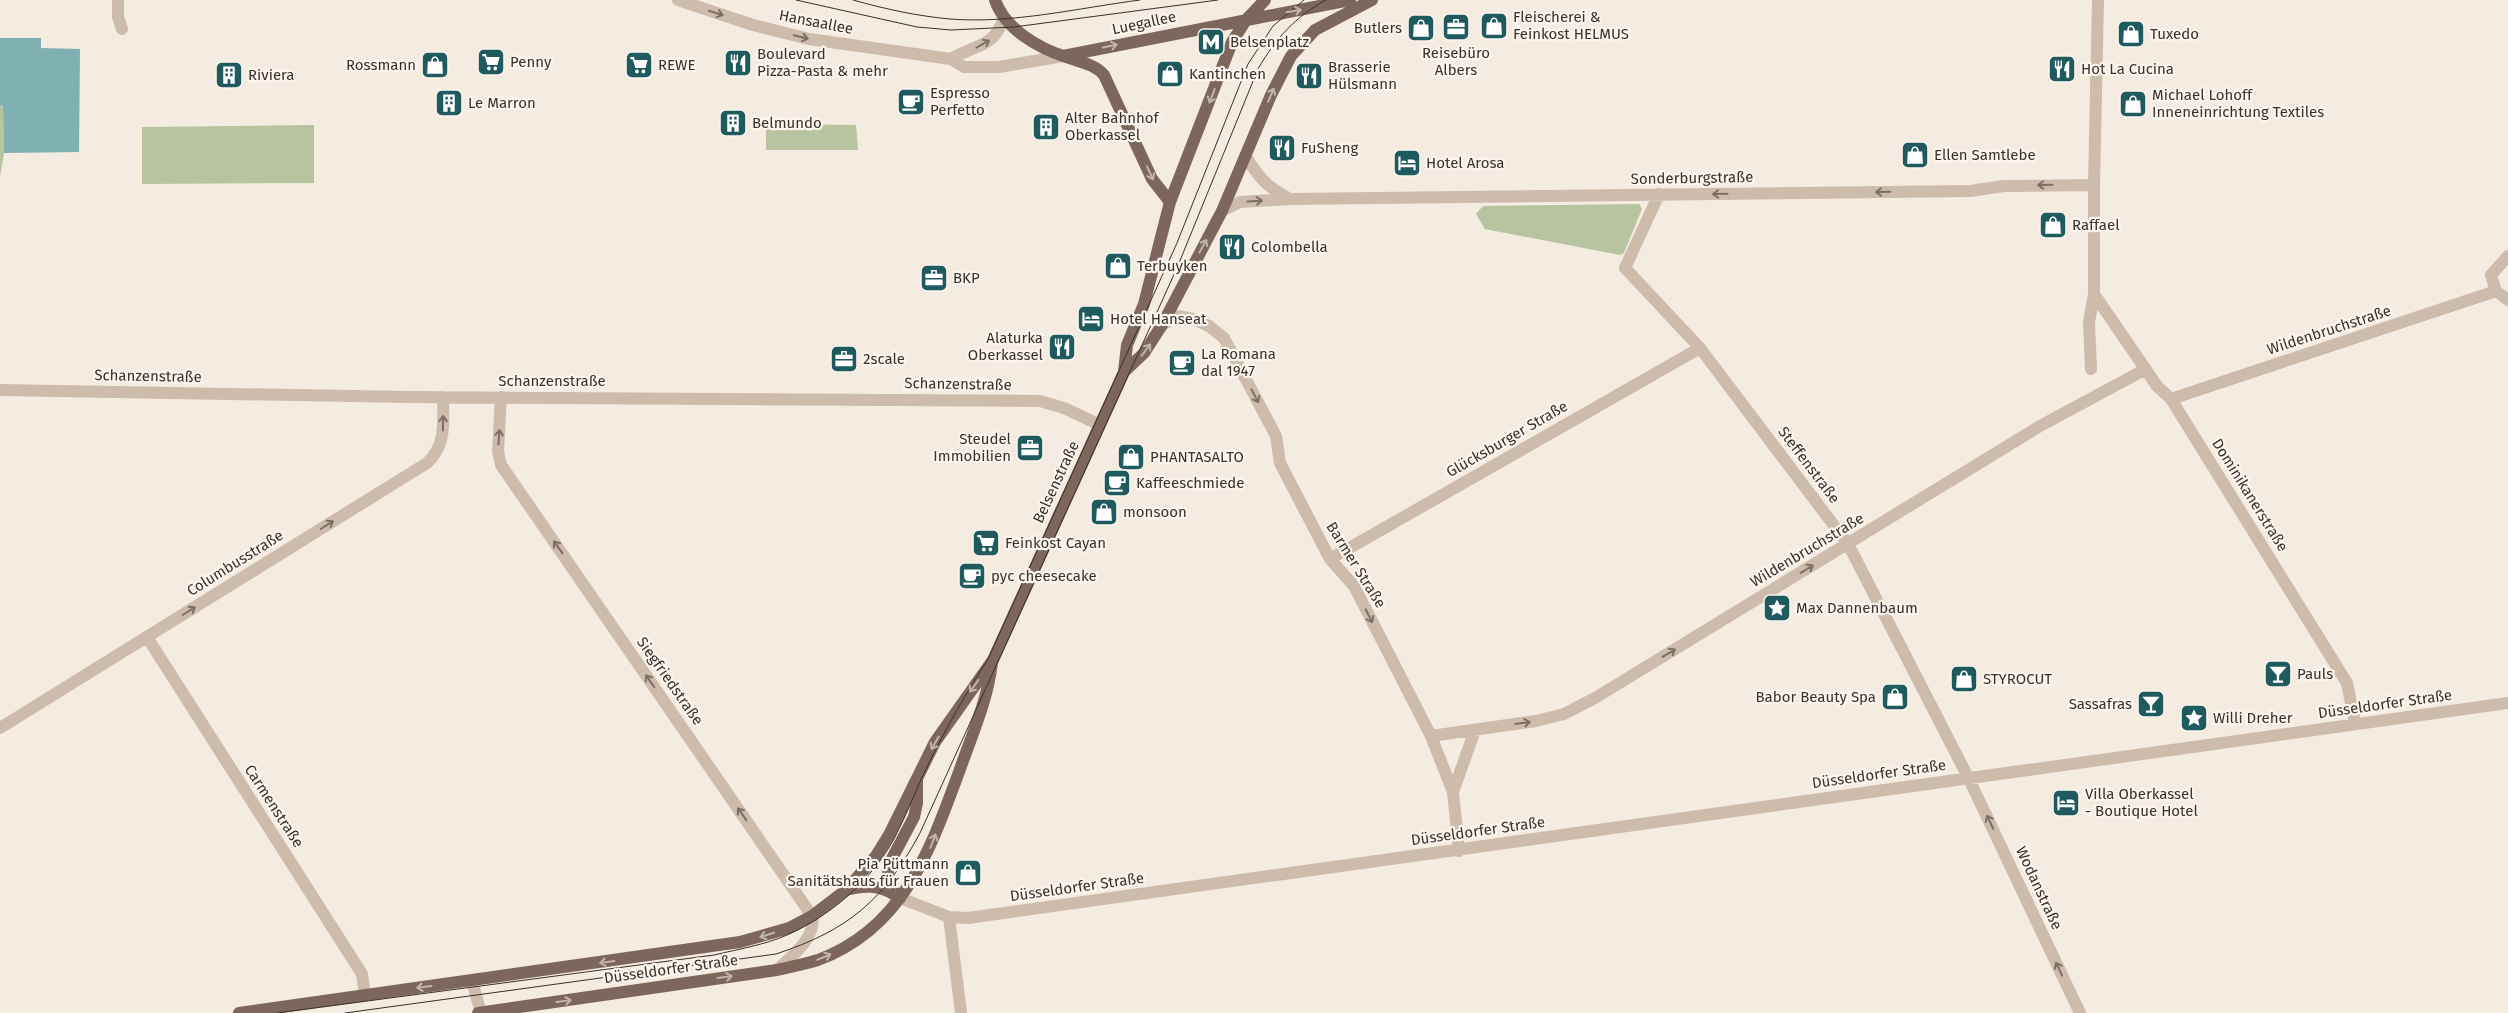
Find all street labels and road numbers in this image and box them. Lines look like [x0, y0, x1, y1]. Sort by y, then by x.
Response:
street label: Hansaallee [777, 6, 855, 38]
street label: Luegallee [1110, 7, 1178, 39]
street label: Sonderburgstraße [1631, 168, 1753, 188]
street label: Wildenbruchstraße [2265, 301, 2393, 359]
street label: Schanzenstraße [94, 366, 202, 386]
street label: Schanzenstraße [498, 372, 606, 390]
street label: Schanzenstraße [904, 374, 1012, 394]
street label: Glücksburger Straße [1443, 397, 1571, 481]
street label: Steffenstraße [1774, 423, 1844, 507]
street label: Dominikanerstraße [2208, 435, 2292, 555]
street label: Belsenstraße [1029, 438, 1083, 526]
street label: Wildenbruchstraße [1747, 509, 1867, 591]
street label: Barmer Straße [1322, 519, 1390, 611]
street label: Columbusstraße [183, 526, 287, 600]
street label: Siegfriedstraße [633, 633, 707, 729]
street label: Düsseldorfer Straße [2317, 686, 2453, 722]
street label: Düsseldorfer Straße [1811, 756, 1947, 792]
street label: Carmenstraße [241, 761, 307, 851]
street label: Düsseldorfer Straße [1410, 813, 1546, 849]
street label: Wodanstraße [2012, 843, 2066, 933]
street label: Düsseldorfer Straße [1009, 869, 1145, 905]
street label: Düsseldorfer Straße [603, 951, 739, 987]

